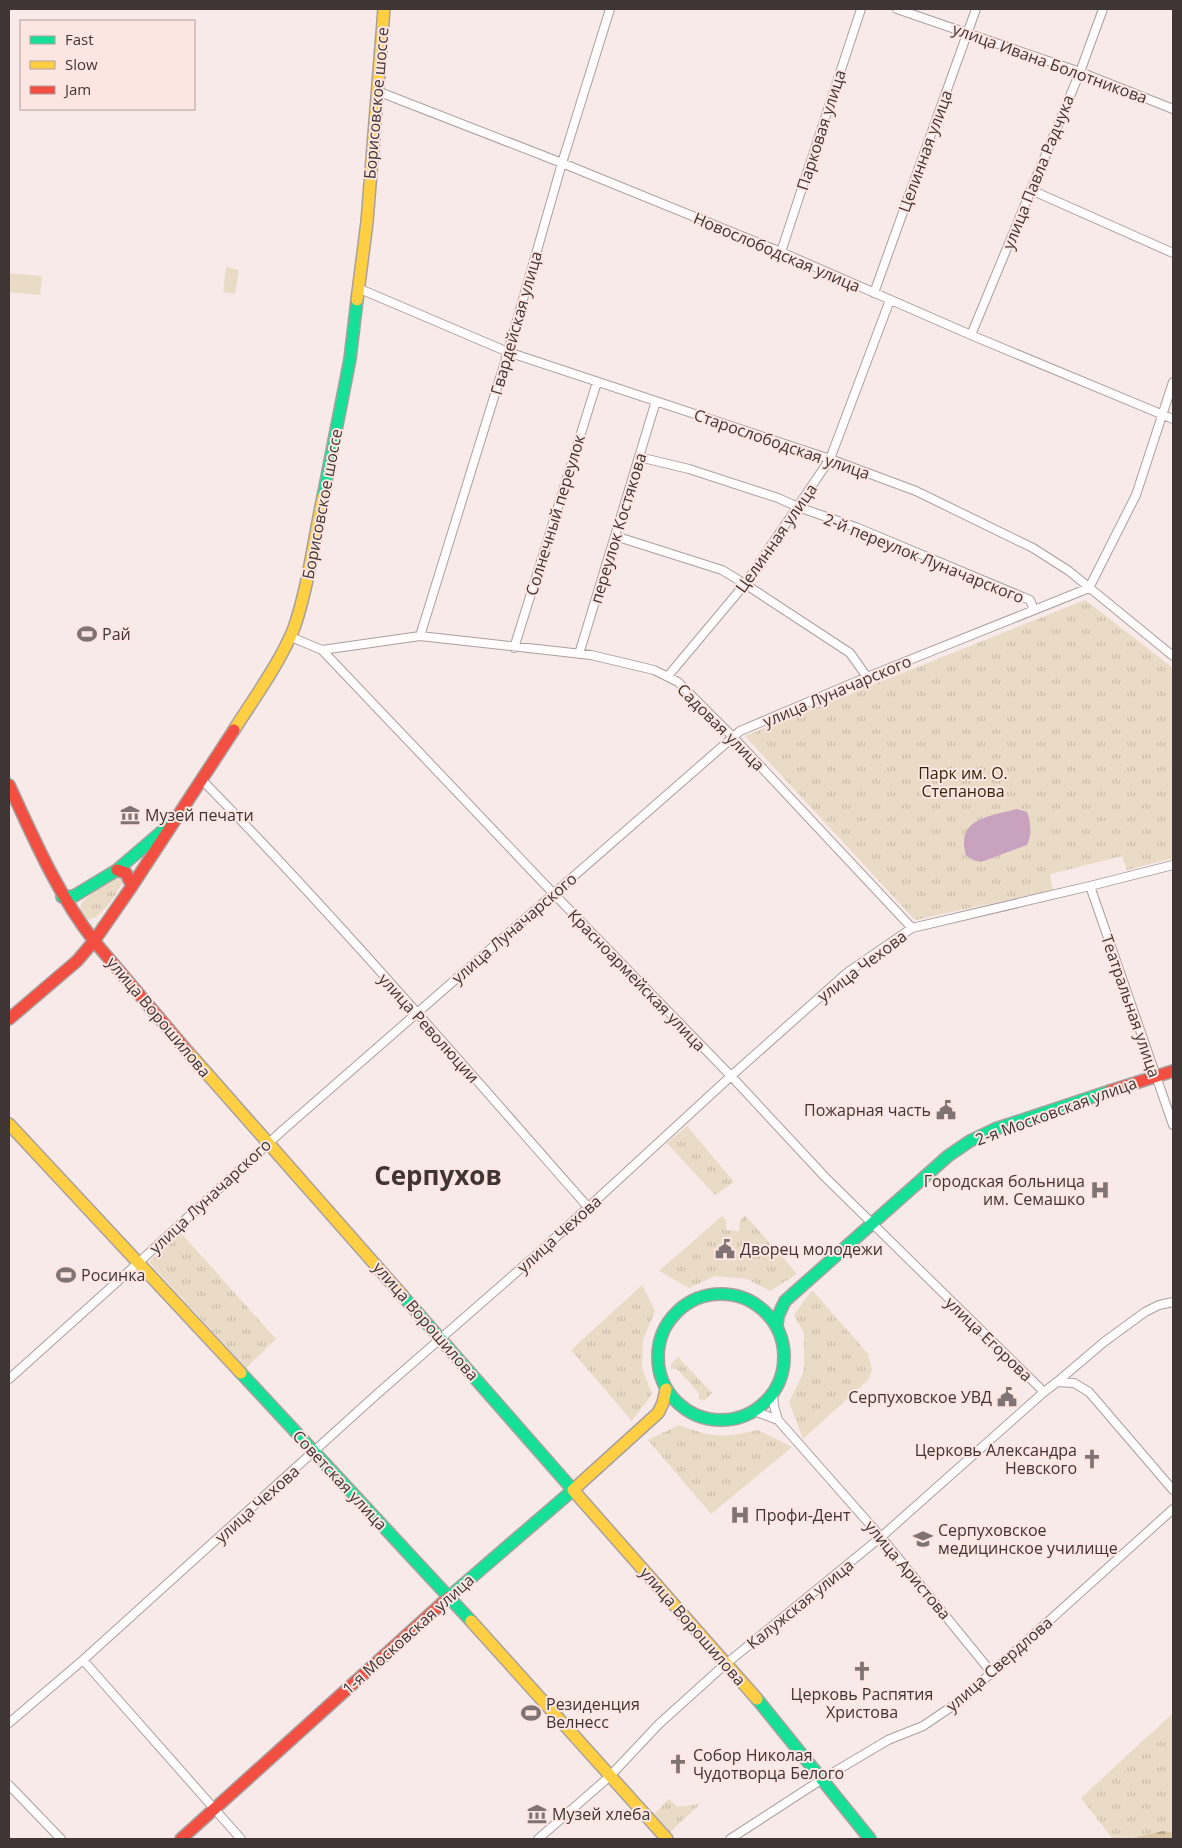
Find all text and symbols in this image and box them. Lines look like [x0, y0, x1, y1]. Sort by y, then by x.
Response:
street label: улица Ивана Болотникова [950, 17, 1150, 109]
legend [20, 20, 195, 110]
street label: Борисовское шоссе [358, 26, 394, 180]
text: Fast [65, 29, 94, 49]
text: Slow [65, 54, 98, 74]
street label: Парковая улица [791, 67, 851, 193]
text: Jam [63, 79, 91, 99]
street label: Целинная улица [893, 87, 957, 215]
street label: улица Павла Радчука [997, 91, 1079, 253]
street label: Новослободская улица [690, 207, 864, 297]
street label: Гвардейская улица [485, 249, 547, 397]
street label: Старослободская улица [691, 404, 873, 484]
street label: Борисовское шоссе [297, 427, 347, 581]
street label: Солнечный переулок [520, 431, 590, 598]
street label: переулок Костякова [585, 450, 651, 606]
street label: Целинная улица [730, 479, 822, 597]
street label: 2-й переулок Луначарского [821, 508, 1027, 608]
sports icon: Рай [76, 623, 98, 645]
place label: Рай [102, 623, 131, 645]
street label: улица Луначарского [759, 650, 915, 732]
street label: Садовая улица [673, 679, 769, 775]
park label: Парк им. О. Степанова [918, 762, 1008, 802]
museum icon: Музей печати [119, 804, 141, 826]
place label: Музей печати [145, 804, 254, 826]
street label: улица Луначарского [447, 867, 581, 989]
street label: Красноармейская улица [563, 904, 711, 1056]
street label: улица Чехова [813, 925, 911, 1007]
street label: Театральная улица [1096, 932, 1166, 1080]
street label: улица Ворошилова [102, 952, 216, 1082]
street label: улица Революции [374, 968, 484, 1088]
street label: 2-я Московская улица [972, 1072, 1140, 1150]
place label: Пожарная часть [804, 1099, 931, 1121]
public building icon: Пожарная часть [935, 1099, 957, 1121]
street label: улица Луначарского [144, 1134, 276, 1258]
district label: Серпухов [374, 1157, 502, 1193]
place label: Городская больница им. Семашко [924, 1170, 1085, 1210]
hospital icon: Городская больница им. Семашко [1089, 1179, 1111, 1201]
street label: улица Чехова [512, 1190, 606, 1278]
public building icon: Дворец молодежи [714, 1238, 736, 1260]
place label: Дворец молодежи [740, 1238, 883, 1260]
street label: улица Ворошилова [368, 1257, 484, 1385]
sports icon: Росинка [55, 1264, 77, 1286]
place label: Росинка [81, 1264, 145, 1286]
street label: улица Егорова [941, 1292, 1037, 1386]
place label: Серпуховское УВД [848, 1386, 992, 1408]
public building icon: Серпуховское УВД [996, 1386, 1018, 1408]
street label: Советская улица [288, 1425, 392, 1535]
place label: Церковь Александра Невского [915, 1439, 1077, 1479]
church icon: Церковь Александра Невского [1081, 1448, 1103, 1470]
street label: улица Чехова [210, 1460, 304, 1548]
hospital icon: Профи-Дент [729, 1504, 751, 1526]
place label: Профи-Дент [755, 1504, 851, 1526]
street label: улица Аристова [860, 1516, 956, 1624]
place label: Серпуховское медицинское училище [938, 1519, 1118, 1559]
school or university icon: Серпуховское медицинское училище [912, 1528, 934, 1550]
street label: Калужская улица [742, 1554, 858, 1654]
street label: улица Ворошилова [635, 1562, 751, 1690]
street label: 1-я Московская улица [337, 1569, 479, 1699]
street label: улица Свердлова [941, 1612, 1057, 1716]
church icon: Церковь Распятия Христова [851, 1660, 873, 1682]
place label: Церковь Распятия Христова [791, 1683, 933, 1723]
place label: Резиденция Велнесс [546, 1693, 640, 1733]
sports icon: Резиденция Велнесс [520, 1702, 542, 1724]
place label: Собор Николая Чудотворца Белого [693, 1744, 844, 1784]
church icon: Собор Николая Чудотворца Белого [667, 1753, 689, 1775]
museum icon: Музей хлеба [526, 1803, 548, 1825]
place label: Музей хлеба [552, 1803, 650, 1825]

